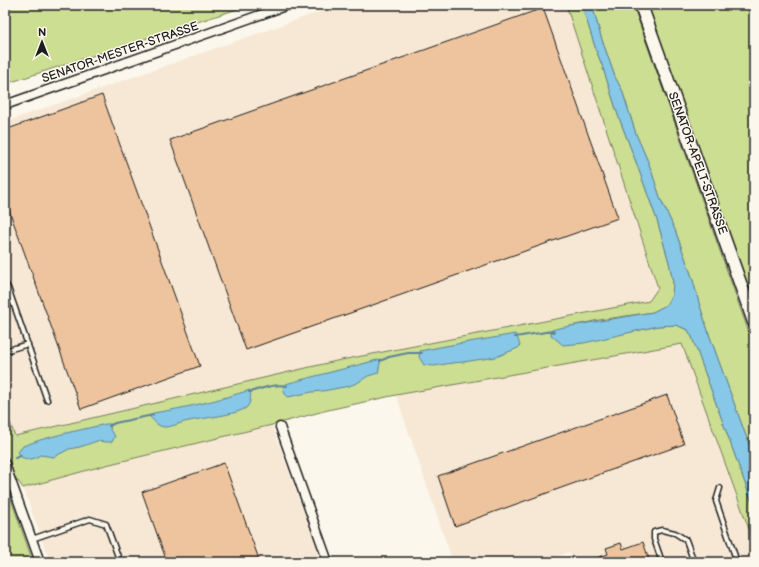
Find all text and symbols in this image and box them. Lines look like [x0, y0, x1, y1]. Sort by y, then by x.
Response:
street label: SENATOR-MESTER-STRASSE [40, 18, 200, 86]
north arrow [22, 22, 62, 62]
street label: SENATOR-APELT-STRASSE [665, 90, 730, 237]

